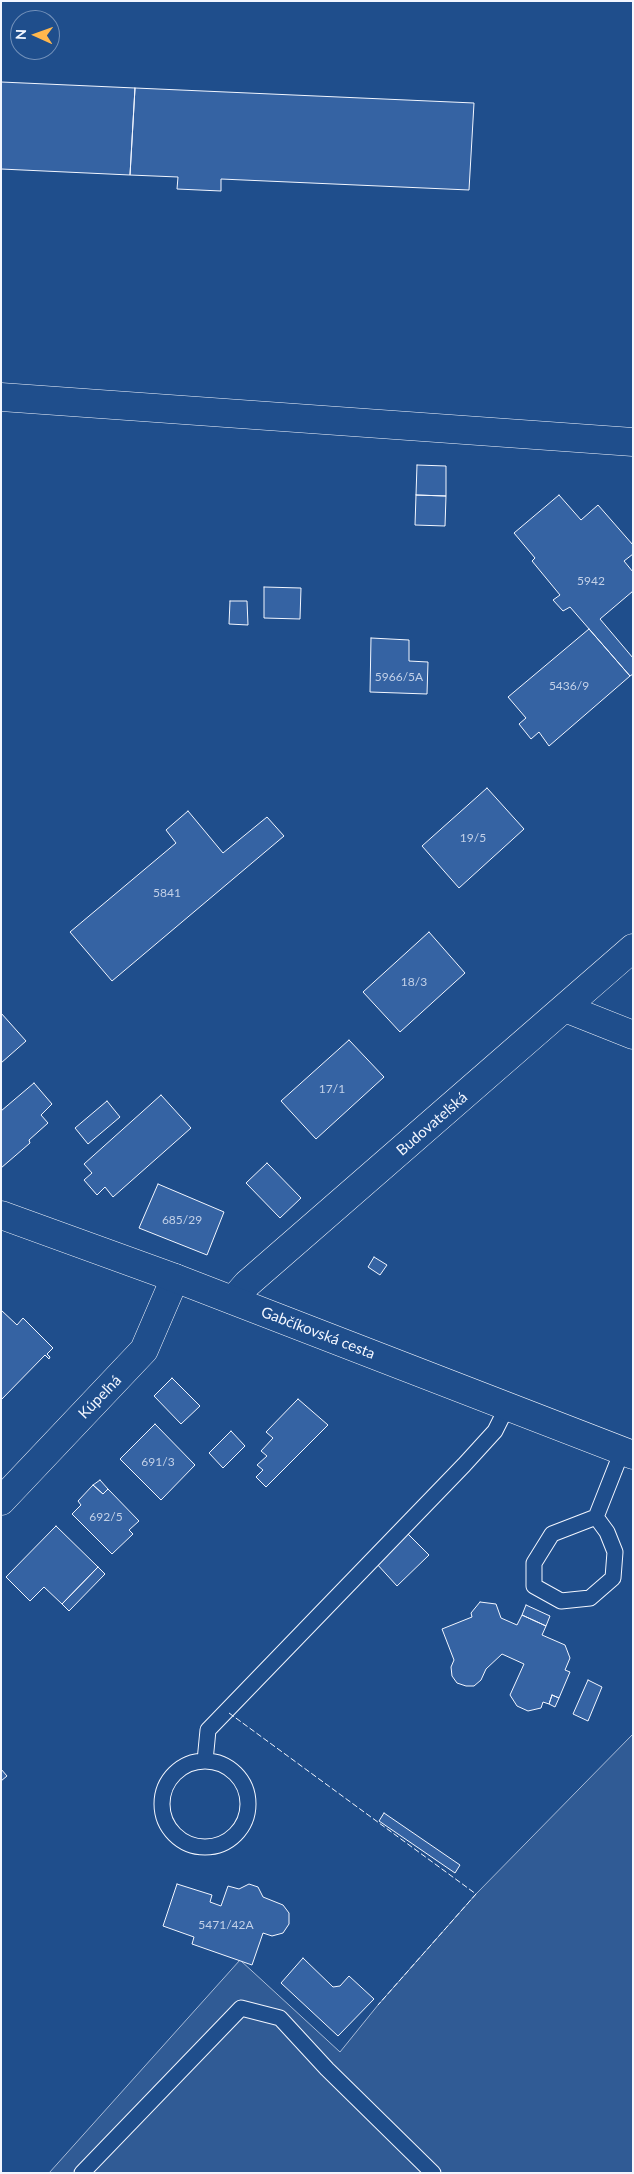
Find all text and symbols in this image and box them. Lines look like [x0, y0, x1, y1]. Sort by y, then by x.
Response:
north arrow [10, 10, 60, 60]
text: N [12, 29, 29, 40]
house number: 5942 [577, 574, 605, 588]
house number: 5966/5A [375, 670, 423, 684]
house number: 5436/9 [549, 679, 589, 693]
house number: 19/5 [460, 831, 486, 845]
house number: 5841 [153, 886, 181, 900]
house number: 18/3 [401, 975, 427, 989]
house number: 17/1 [319, 1082, 345, 1096]
street label: Budovateľská [393, 1088, 471, 1160]
house number: 685/29 [162, 1213, 202, 1227]
street label: Gabčíkovská cesta [259, 1303, 377, 1363]
street label: Kúpeľná [75, 1371, 125, 1423]
house number: 691/3 [141, 1455, 175, 1469]
house number: 692/5 [89, 1510, 123, 1524]
house number: 5471/42A [198, 1918, 254, 1932]

